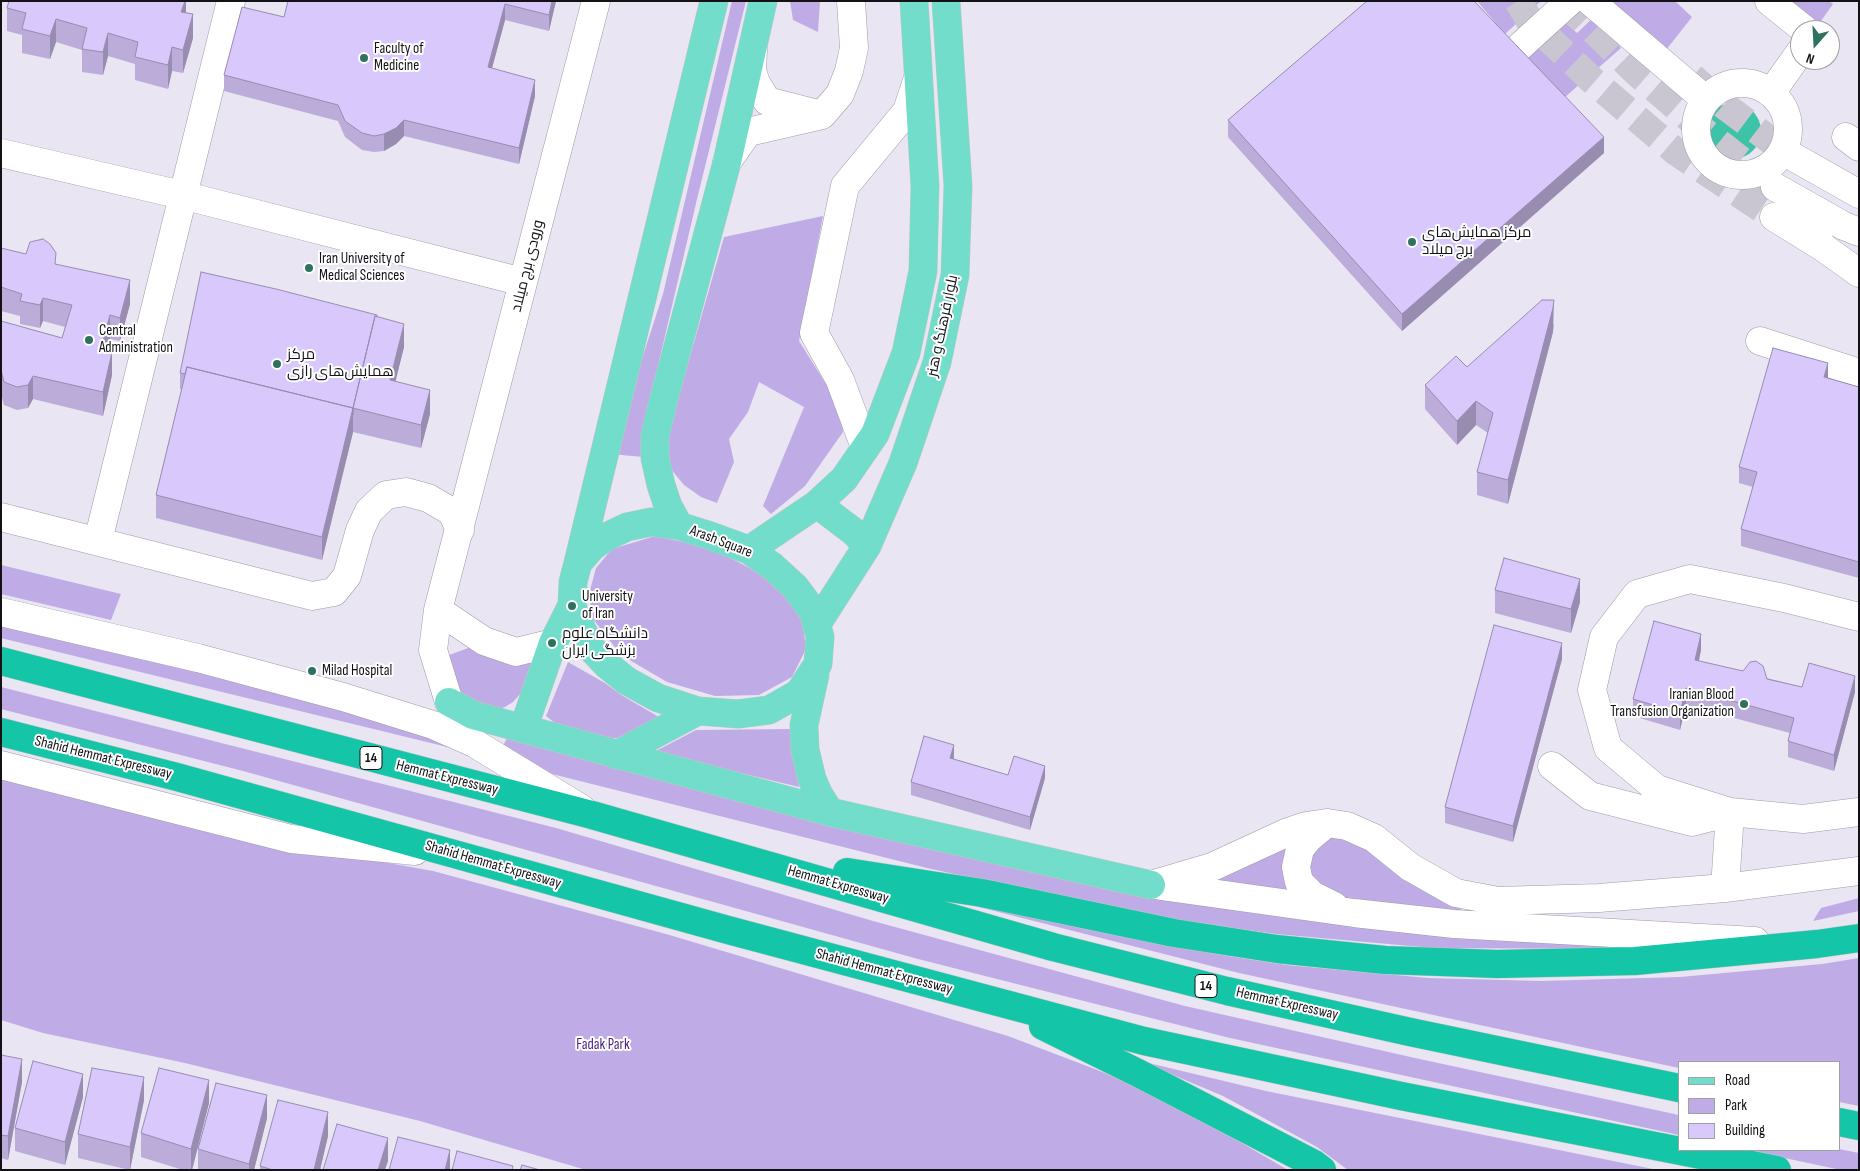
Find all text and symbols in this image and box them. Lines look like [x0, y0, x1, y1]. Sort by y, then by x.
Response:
north arrow [1790, 20, 1840, 70]
place label: Faculty of Medicine [374, 40, 424, 75]
text: N [1804, 49, 1817, 68]
marker: Faculty of Medicine [358, 52, 370, 64]
street label: ورودی برج میلاد [508, 218, 548, 314]
place label: مرکز همایش‌های برج میلاد [1422, 224, 1531, 259]
marker: مرکز همایش‌های برج میلاد [1406, 236, 1418, 248]
place label: Iran University of Medical Sciences [319, 250, 405, 285]
marker: Iran University of Medical Sciences [303, 262, 315, 274]
street label: بلوار فرهنگ و هنر [923, 273, 963, 379]
place label: Central Administration [99, 322, 173, 357]
marker: Central Administration [83, 334, 95, 346]
place label: مرکز همایش‌های رازی [287, 346, 394, 381]
marker: مرکز همایش‌های رازی [271, 358, 283, 370]
street label: Arash Square [687, 522, 755, 562]
place label: University of Iran [582, 588, 633, 623]
marker: University of Iran [566, 600, 578, 612]
place label: دانشگاه علوم بزشگى ايران [562, 625, 648, 660]
marker: دانشگاه علوم بزشگى ايران [546, 637, 558, 649]
place label: Milad Hospital [322, 662, 392, 680]
marker: Milad Hospital [306, 665, 318, 677]
place label: Iranian Blood Transfusion Organization [1610, 686, 1734, 721]
marker: Iranian Blood Transfusion Organization [1738, 698, 1750, 710]
street label: Shahid Hemmat Expressway [33, 732, 173, 784]
road number: 14 [360, 746, 382, 770]
street label: Hemmat Expressway [394, 757, 500, 799]
street label: Shahid Hemmat Expressway [423, 837, 563, 893]
street label: Hemmat Expressway [786, 862, 890, 908]
street label: Shahid Hemmat Expressway [814, 945, 954, 999]
road number: 14 [1195, 974, 1217, 998]
street label: Hemmat Expressway [1234, 984, 1340, 1024]
park label: Fadak Park [576, 1036, 630, 1054]
legend [1678, 1061, 1840, 1151]
text: Road [1725, 1071, 1750, 1090]
text: Park [1725, 1096, 1747, 1115]
text: Building [1725, 1121, 1765, 1140]

